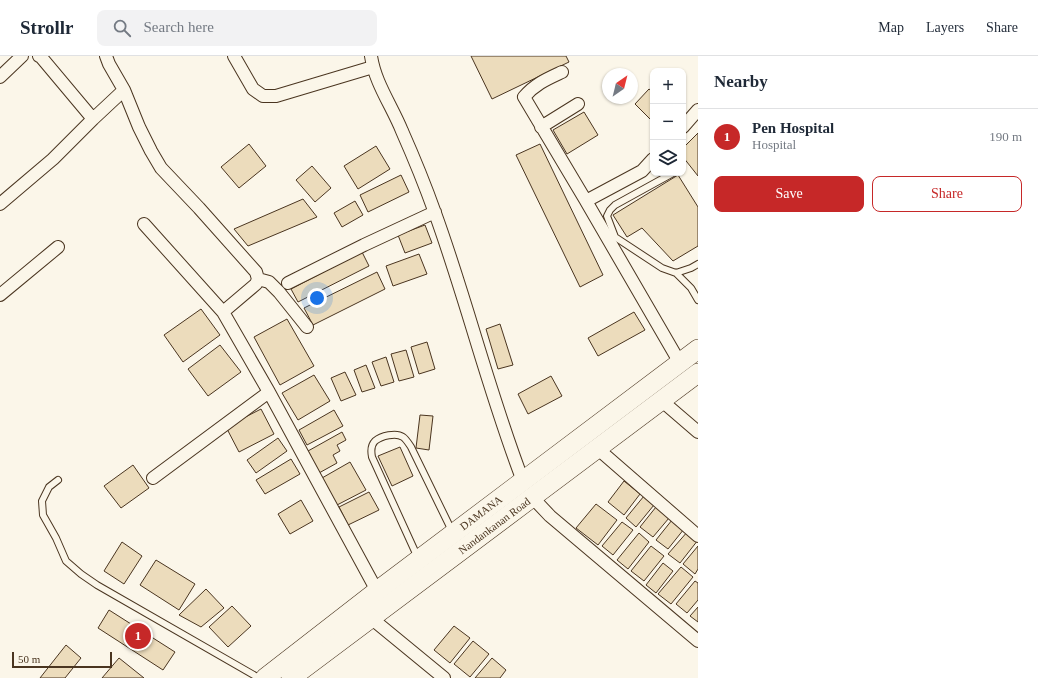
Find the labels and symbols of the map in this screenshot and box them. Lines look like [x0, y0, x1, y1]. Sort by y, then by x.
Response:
north arrow [602, 68, 638, 104]
your location [307, 288, 327, 308]
street label: DAMANA [458, 493, 504, 532]
street label: Nandankanan Road [456, 495, 533, 556]
pin: 1 [125, 621, 151, 651]
scale bar [12, 650, 112, 669]

